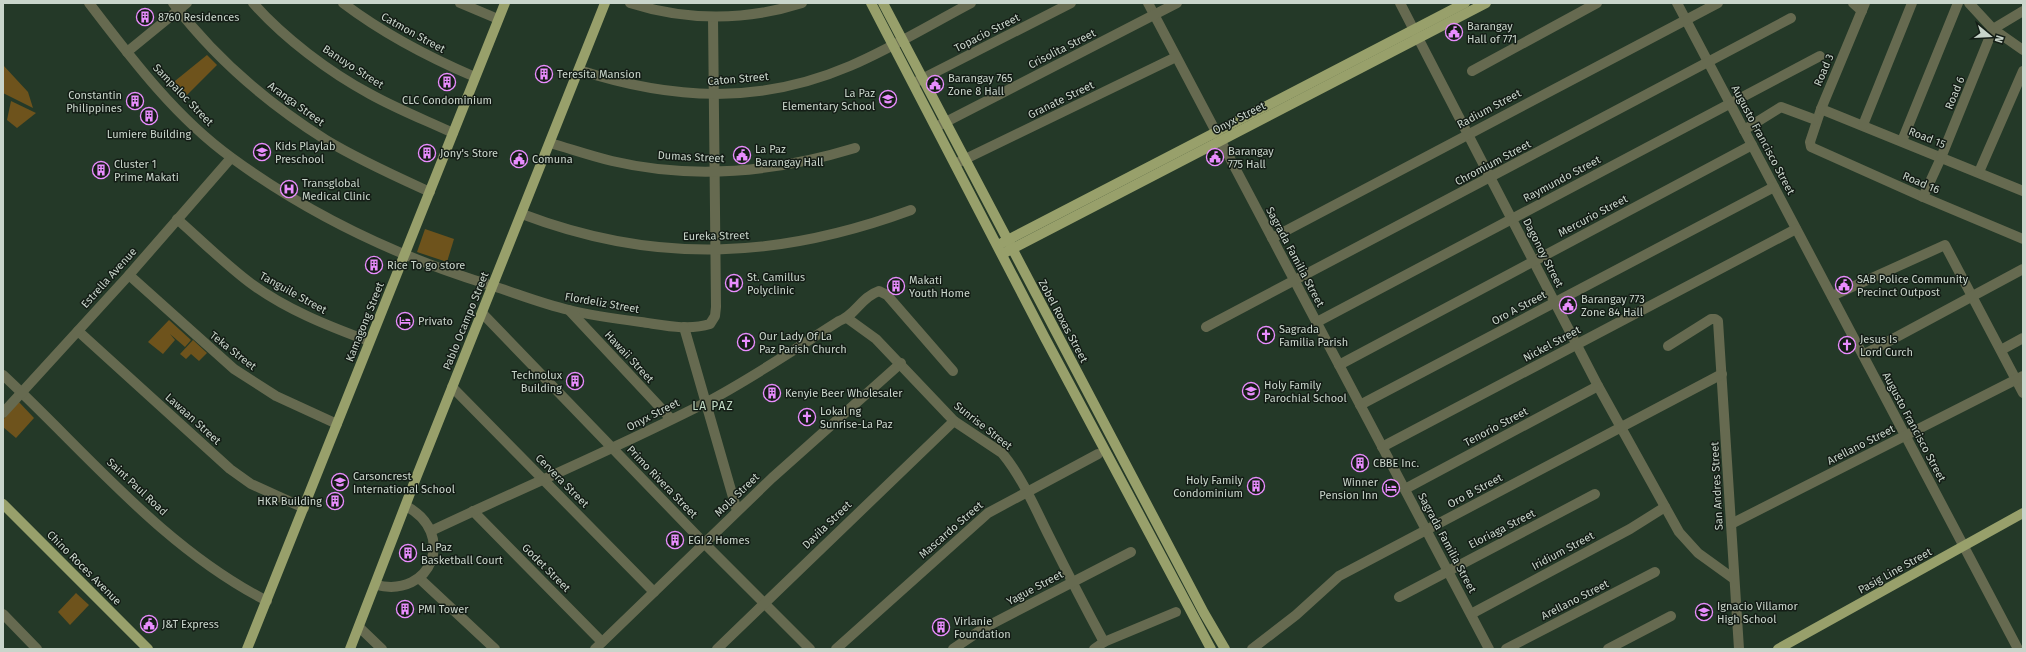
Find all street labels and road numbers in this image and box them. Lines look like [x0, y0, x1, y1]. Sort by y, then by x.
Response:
street label: Catmon Street [379, 10, 447, 56]
street label: Topacio Street [952, 11, 1022, 55]
street label: Crisolita Street [1026, 26, 1098, 72]
street label: Banuyo Street [320, 42, 386, 92]
street label: Road 3 [1811, 52, 1837, 88]
street label: Sampaloc Street [150, 61, 216, 129]
street label: Caton Street [707, 70, 769, 88]
street label: Road 6 [1943, 75, 1967, 111]
street label: Granate Street [1026, 78, 1096, 122]
street label: Aranga Street [265, 79, 327, 129]
street label: Augusto Francisco Street [1729, 83, 1797, 197]
street label: Radium Street [1455, 87, 1523, 131]
street label: Onyx Street [1210, 99, 1268, 137]
street label: Road 15 [1907, 125, 1948, 151]
street label: Chromium Street [1453, 138, 1533, 188]
street label: Dumas Street [657, 149, 725, 165]
street label: Raymundo Street [1521, 153, 1603, 205]
street label: Road 16 [1901, 169, 1942, 197]
street label: Mercurio Street [1556, 192, 1630, 240]
street label: Sagrada Familia Street [1263, 205, 1327, 309]
street label: Dagonoy Street [1520, 216, 1566, 290]
street label: Eureka Street [683, 229, 749, 243]
street label: Estrella Avenue [79, 245, 139, 311]
street label: Tanguile Street [257, 269, 329, 317]
street label: Pablo Ocampo Street [440, 270, 492, 372]
street label: Zobel Roxas Street [1036, 277, 1090, 365]
street label: Kamagong Street [343, 280, 387, 364]
street label: Oro A Street [1489, 288, 1549, 328]
street label: Flordeliz Street [564, 290, 640, 316]
street label: Nickel Street [1521, 323, 1583, 365]
street label: Hawaii Street [602, 328, 656, 386]
street label: Teka Street [207, 329, 259, 373]
street label: Augusto Francisco Street [1880, 370, 1948, 484]
street label: Lawaan Street [163, 391, 223, 447]
street label: Onyx Street [624, 396, 682, 434]
street label: Sunrise Street [951, 399, 1015, 453]
street label: Tenorio Street [1462, 405, 1530, 449]
street label: Arellano Street [1825, 422, 1897, 468]
street label: San Andres Street [1708, 441, 1726, 531]
street label: Primo Rivera Street [624, 443, 700, 521]
street label: Cervera Street [533, 452, 591, 510]
street label: Saint Paul Road [104, 456, 170, 518]
street label: Mola Street [712, 471, 762, 519]
street label: Oro B Street [1445, 471, 1505, 511]
street label: Sagrada Familia Street [1415, 491, 1479, 595]
street label: Davila Street [800, 498, 854, 552]
street label: Mascardo Street [916, 499, 986, 561]
street label: Eloriaga Street [1467, 507, 1537, 551]
street label: Chino Roces Avenue [44, 528, 124, 608]
street label: Iridium Street [1530, 529, 1596, 573]
street label: Godet Street [519, 541, 573, 595]
street label: Pasig Line Street [1856, 545, 1934, 597]
street label: Yague Street [1005, 568, 1065, 608]
street label: Arellano Street [1539, 577, 1611, 623]

